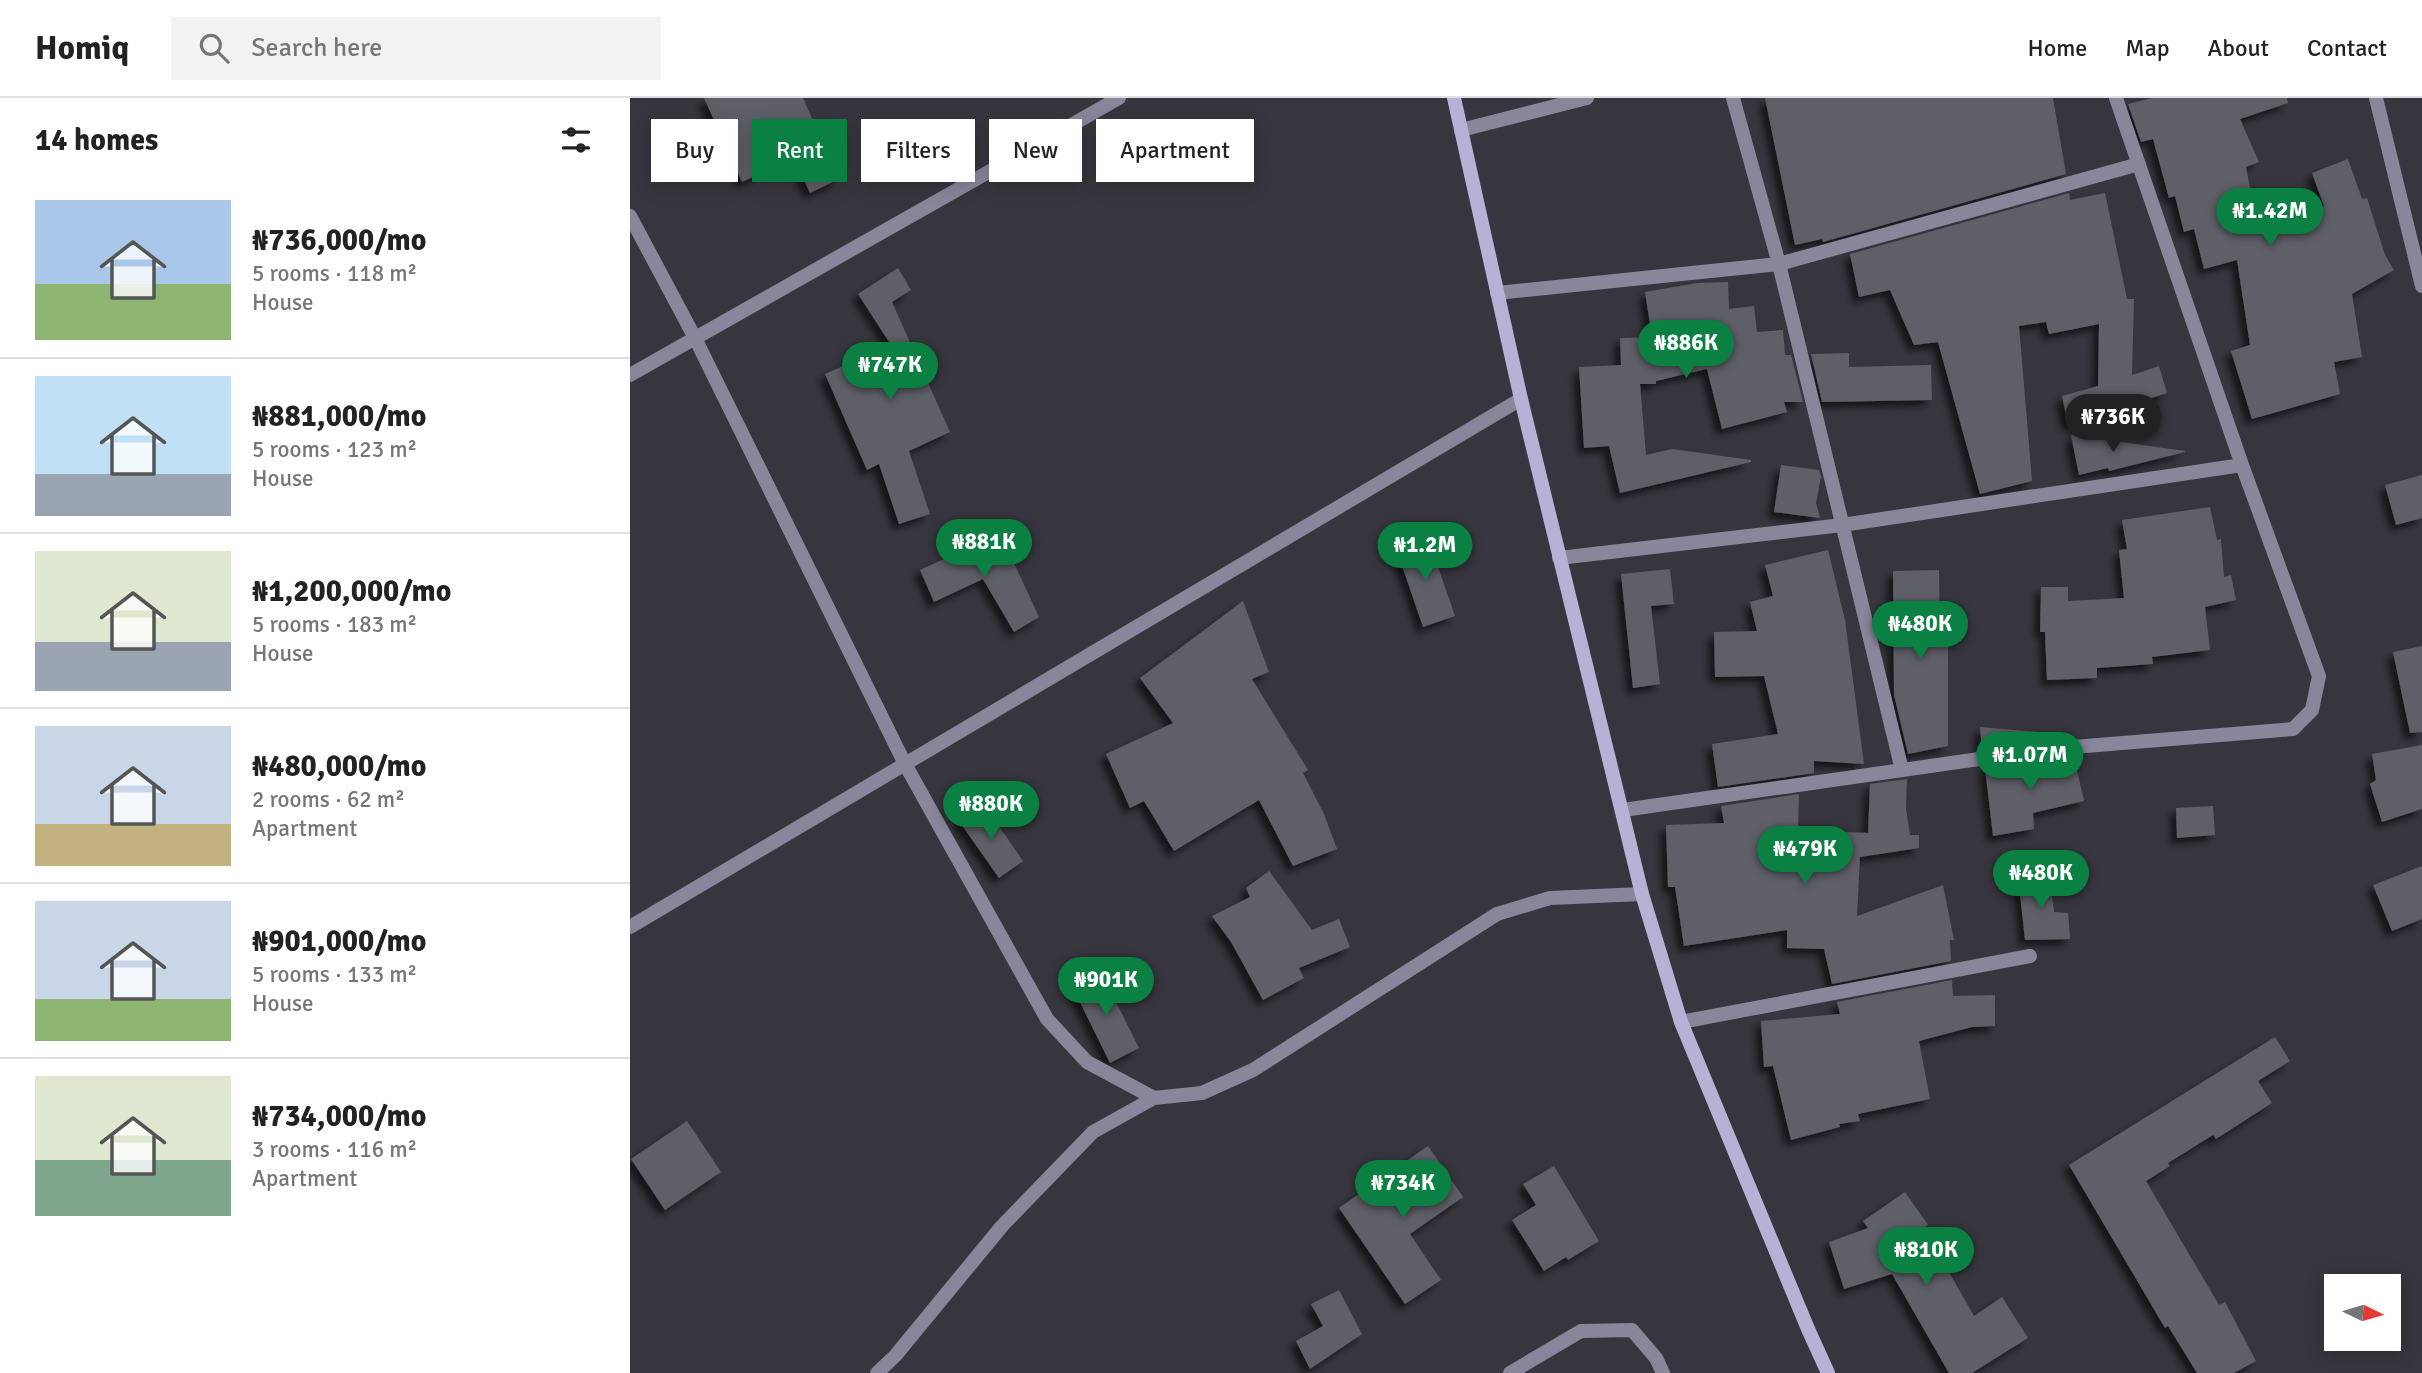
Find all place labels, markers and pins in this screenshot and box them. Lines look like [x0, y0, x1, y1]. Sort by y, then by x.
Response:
pin: ₦1.42M [2213, 188, 2327, 248]
pin: ₦886K [1637, 320, 1735, 380]
pin: ₦747K [841, 342, 939, 402]
pin: ₦736K [2064, 394, 2162, 454]
pin: ₦881K [935, 519, 1033, 579]
pin: ₦1.2M [1376, 522, 1474, 582]
pin: ₦480K [1871, 602, 1969, 661]
pin: ₦1.07M [1973, 732, 2087, 792]
pin: ₦880K [942, 782, 1040, 841]
pin: ₦479K [1756, 826, 1854, 886]
pin: ₦480K [1992, 850, 2090, 910]
pin: ₦901K [1057, 958, 1155, 1017]
pin: ₦734K [1354, 1160, 1452, 1220]
pin: ₦810K [1877, 1228, 1975, 1287]

